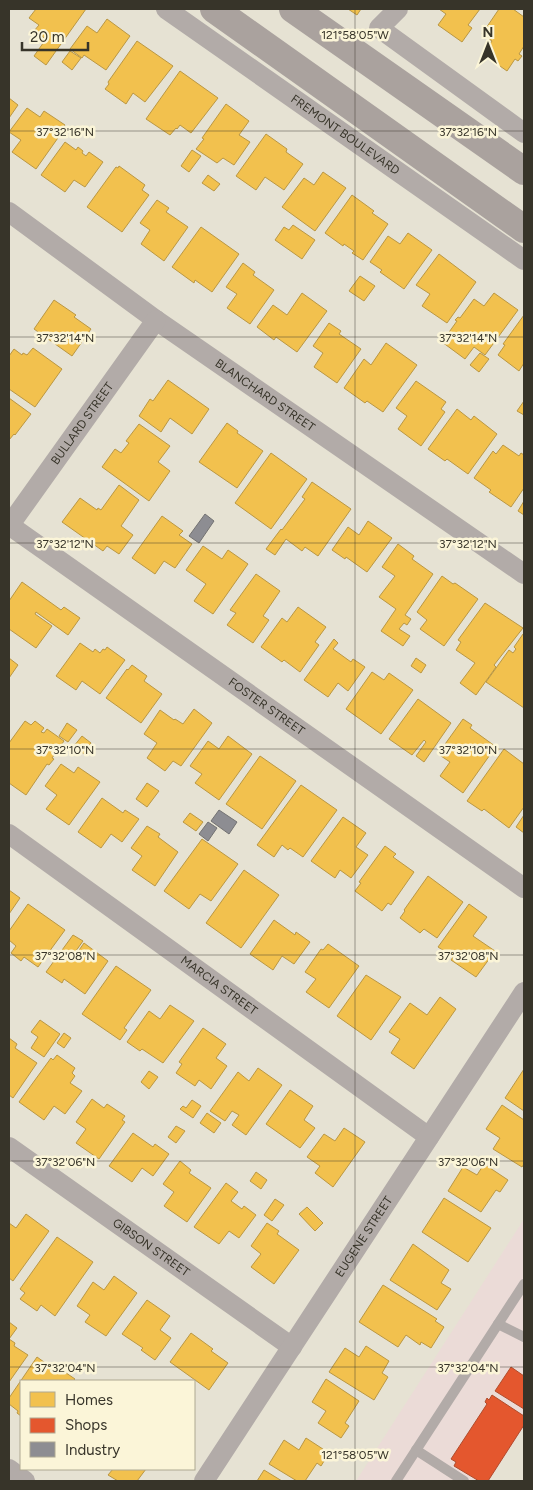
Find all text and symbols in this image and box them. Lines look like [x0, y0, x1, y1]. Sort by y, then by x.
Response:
scale bar [22, 20, 89, 52]
north arrow [463, 20, 513, 70]
text: N [483, 24, 493, 41]
text: 20 m [30, 28, 64, 46]
text: 121°58'05"W [321, 28, 389, 42]
street label: FREMONT BOULEVARD [288, 92, 402, 178]
text: 37°32'16"N [36, 125, 94, 139]
text: 37°32'16"N [439, 125, 497, 139]
text: 37°32'14"N [36, 331, 94, 345]
text: 37°32'14"N [439, 331, 497, 345]
street label: BLANCHARD STREET [213, 356, 318, 435]
street label: BULLARD STREET [48, 379, 116, 467]
text: 37°32'12"N [36, 537, 94, 551]
text: 37°32'12"N [439, 537, 497, 551]
street label: FOSTER STREET [226, 675, 308, 738]
text: 37°32'10"N [36, 743, 94, 757]
text: 37°32'10"N [439, 743, 497, 757]
text: 37°32'08"N [34, 949, 96, 963]
text: 37°32'08"N [437, 949, 499, 963]
street label: MARCIA STREET [178, 953, 260, 1018]
text: 37°32'06"N [35, 1155, 95, 1169]
text: 37°32'06"N [438, 1155, 498, 1169]
street label: EUGENE STREET [332, 1193, 396, 1280]
street label: GIBSON STREET [110, 1215, 193, 1280]
text: 37°32'04"N [34, 1361, 96, 1375]
text: 37°32'04"N [437, 1361, 499, 1375]
legend [20, 1380, 195, 1470]
text: Homes [65, 1391, 113, 1409]
text: Shops [65, 1416, 107, 1434]
text: Industry [65, 1441, 120, 1459]
text: 121°58'05"W [321, 1448, 389, 1462]

